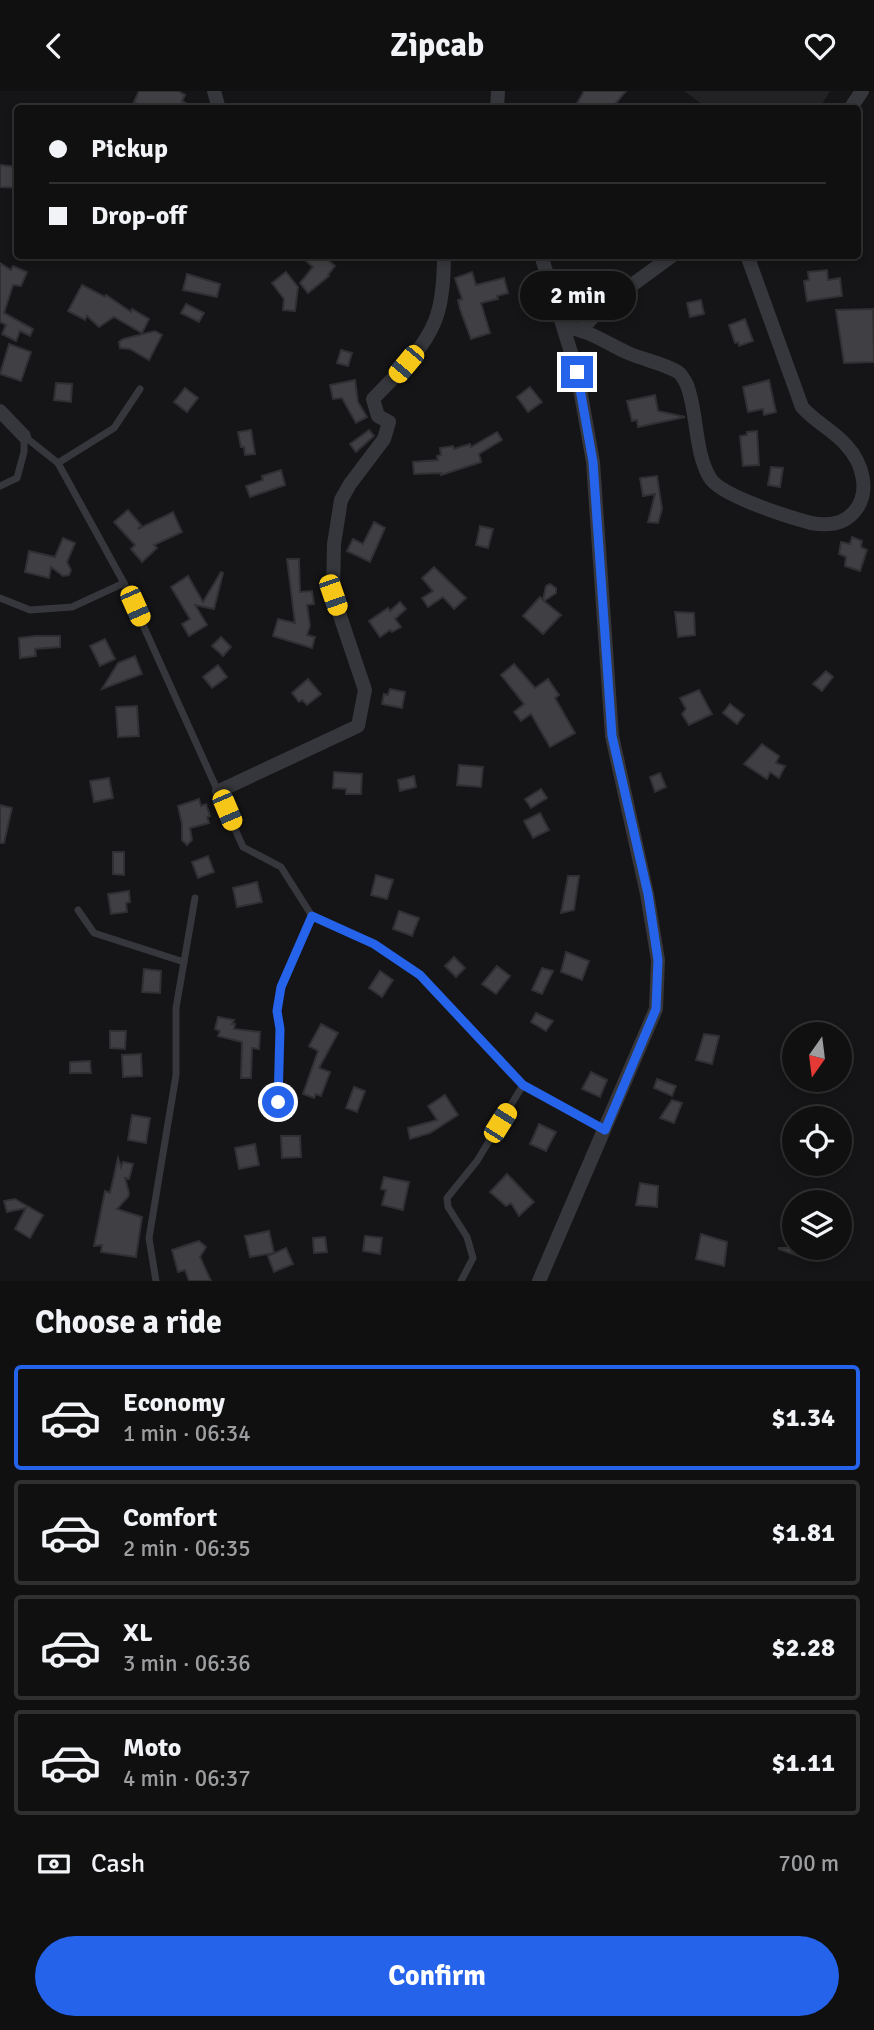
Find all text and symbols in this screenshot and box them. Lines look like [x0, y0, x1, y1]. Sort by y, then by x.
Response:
text: Zipcab [390, 26, 484, 65]
icon: back [35, 27, 73, 65]
icon: heart [801, 27, 839, 65]
text: Pickup [91, 133, 168, 165]
text: Drop-off [91, 200, 187, 232]
callout: 2 min [519, 271, 635, 320]
text: 2 min [550, 281, 606, 310]
car [385, 341, 428, 387]
route end [561, 356, 593, 388]
car [317, 572, 350, 618]
car [117, 583, 154, 629]
car [210, 787, 245, 833]
north arrow [782, 1022, 852, 1092]
map controls [782, 1022, 852, 1260]
route start [262, 1086, 294, 1118]
car [480, 1100, 521, 1146]
button: locate [782, 1106, 852, 1176]
button: layers [782, 1190, 852, 1260]
text: Choose a ride [35, 1303, 222, 1342]
icon: car [39, 1386, 102, 1449]
text: Economy [123, 1387, 225, 1419]
text: $1.34 [771, 1402, 835, 1434]
text: 1 min · 06:34 [123, 1419, 251, 1448]
icon: car [39, 1501, 102, 1564]
text: Comfort [123, 1502, 217, 1534]
text: $1.81 [771, 1517, 835, 1549]
text: 2 min · 06:35 [123, 1534, 251, 1563]
icon: car [39, 1616, 102, 1679]
text: XL [123, 1617, 153, 1649]
text: $2.28 [771, 1632, 835, 1664]
text: 3 min · 06:36 [123, 1649, 251, 1678]
icon: car [39, 1731, 102, 1794]
text: Moto [123, 1732, 181, 1764]
text: $1.11 [771, 1747, 835, 1779]
text: 4 min · 06:37 [123, 1764, 251, 1793]
icon: cash [35, 1845, 73, 1883]
text: Cash [91, 1848, 145, 1880]
text: 700 m [778, 1849, 839, 1878]
button: Confirm [35, 1936, 839, 2016]

